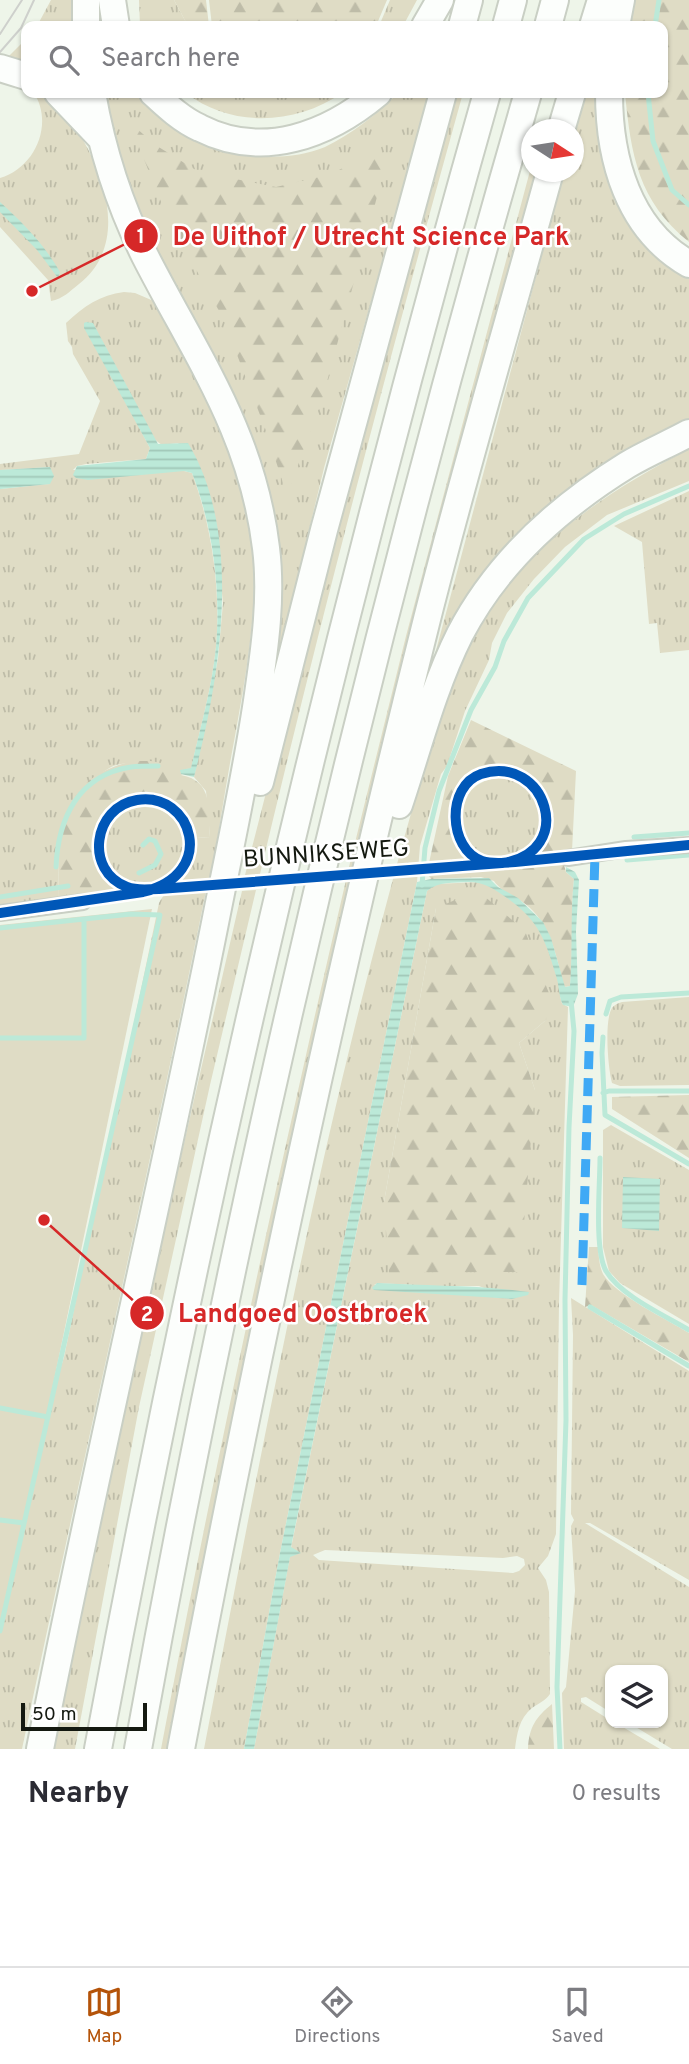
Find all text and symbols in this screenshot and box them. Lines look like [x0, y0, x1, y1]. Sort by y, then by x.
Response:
search box [21, 21, 668, 98]
icon: search [45, 41, 83, 79]
text: Search here [101, 43, 240, 76]
north arrow [521, 119, 584, 182]
callout: De Uithof / Utrecht Science Park [123, 213, 583, 260]
text: De Uithof / Utrecht Science Park [172, 222, 570, 255]
text: 1 [137, 224, 145, 251]
street label: BUNNIKSEWEG [242, 834, 410, 876]
callout: Landgoed Oostbroek [130, 1290, 442, 1337]
text: Landgoed Oostbroek [178, 1299, 428, 1332]
text: 2 [141, 1302, 153, 1329]
map controls [605, 1665, 668, 1728]
button: layers [605, 1665, 668, 1728]
scale bar [21, 1700, 147, 1732]
text: 50 m [32, 1703, 77, 1727]
text: Nearby [28, 1776, 129, 1813]
text: 0 results [572, 1780, 661, 1809]
tab: Map [85, 1983, 123, 2049]
tab: Directions [294, 1983, 381, 2049]
tab: Saved [551, 1983, 604, 2049]

